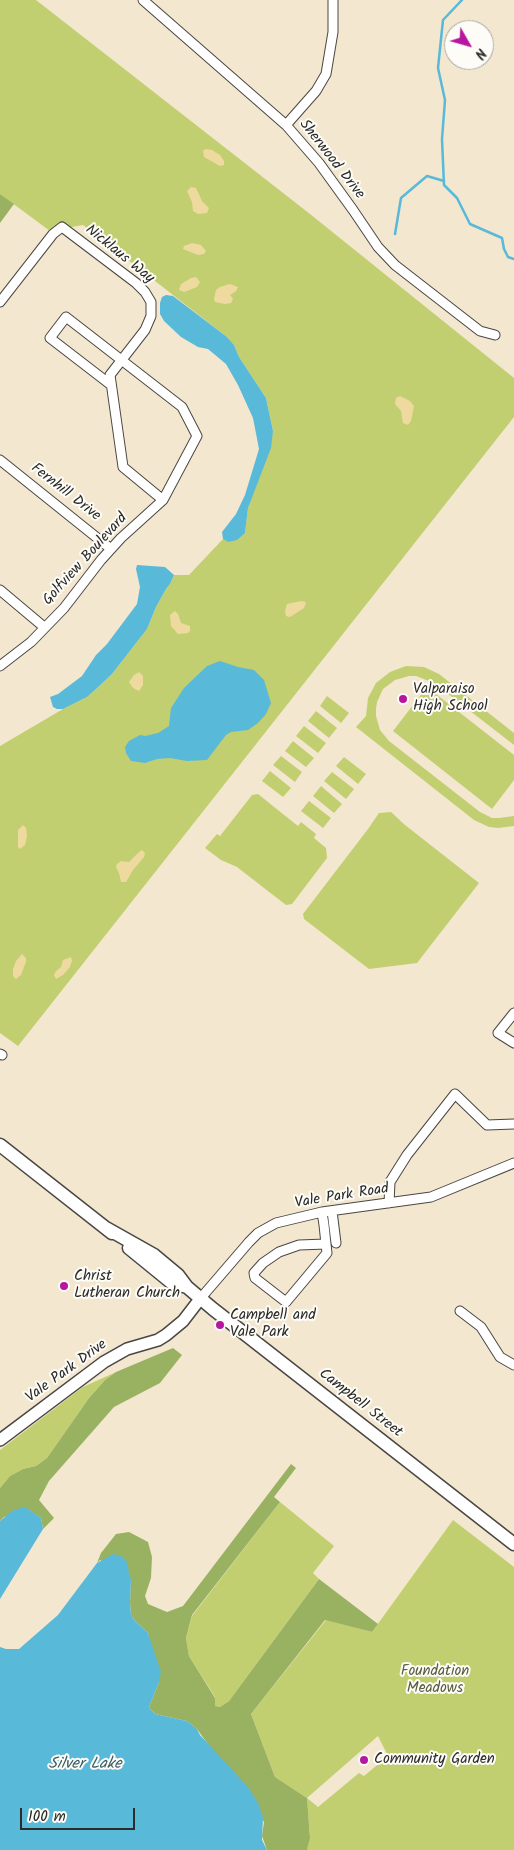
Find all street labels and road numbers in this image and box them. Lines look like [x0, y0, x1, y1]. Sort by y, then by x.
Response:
street label: Sherwood Drive [294, 117, 368, 203]
street label: Nicklaus Way [81, 222, 157, 288]
street label: Fernhill Drive [26, 460, 104, 526]
street label: Golfview Boulevard [40, 510, 132, 610]
street label: Vale Park Road [294, 1181, 390, 1213]
street label: Vale Park Drive [23, 1337, 111, 1407]
street label: Campbell Street [315, 1366, 405, 1442]

